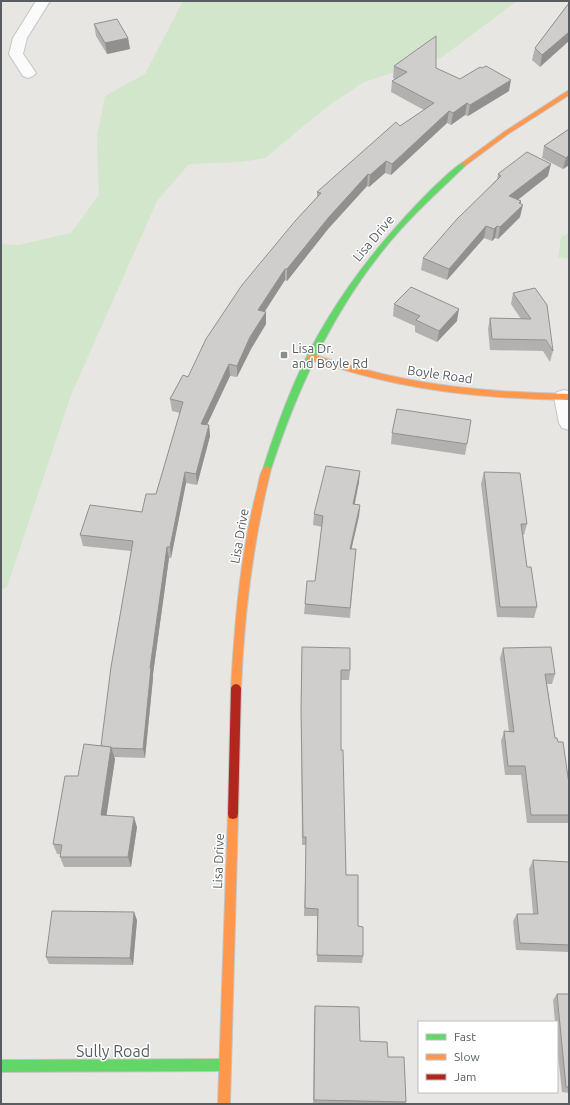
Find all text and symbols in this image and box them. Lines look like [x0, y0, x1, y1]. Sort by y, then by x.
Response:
street label: Lisa Drive [350, 212, 396, 264]
place label: Lisa Dr. and Boyle Rd [292, 341, 368, 370]
marker: Lisa Dr. and Boyle Rd [279, 350, 289, 360]
street label: Boyle Road [407, 363, 473, 385]
street label: Lisa Drive [227, 507, 251, 565]
street label: Lisa Drive [210, 833, 226, 889]
legend [418, 1021, 558, 1093]
text: Fast [454, 1030, 476, 1043]
street label: Sully Road [76, 1042, 150, 1060]
text: Slow [454, 1050, 480, 1063]
text: Jam [454, 1070, 476, 1083]

